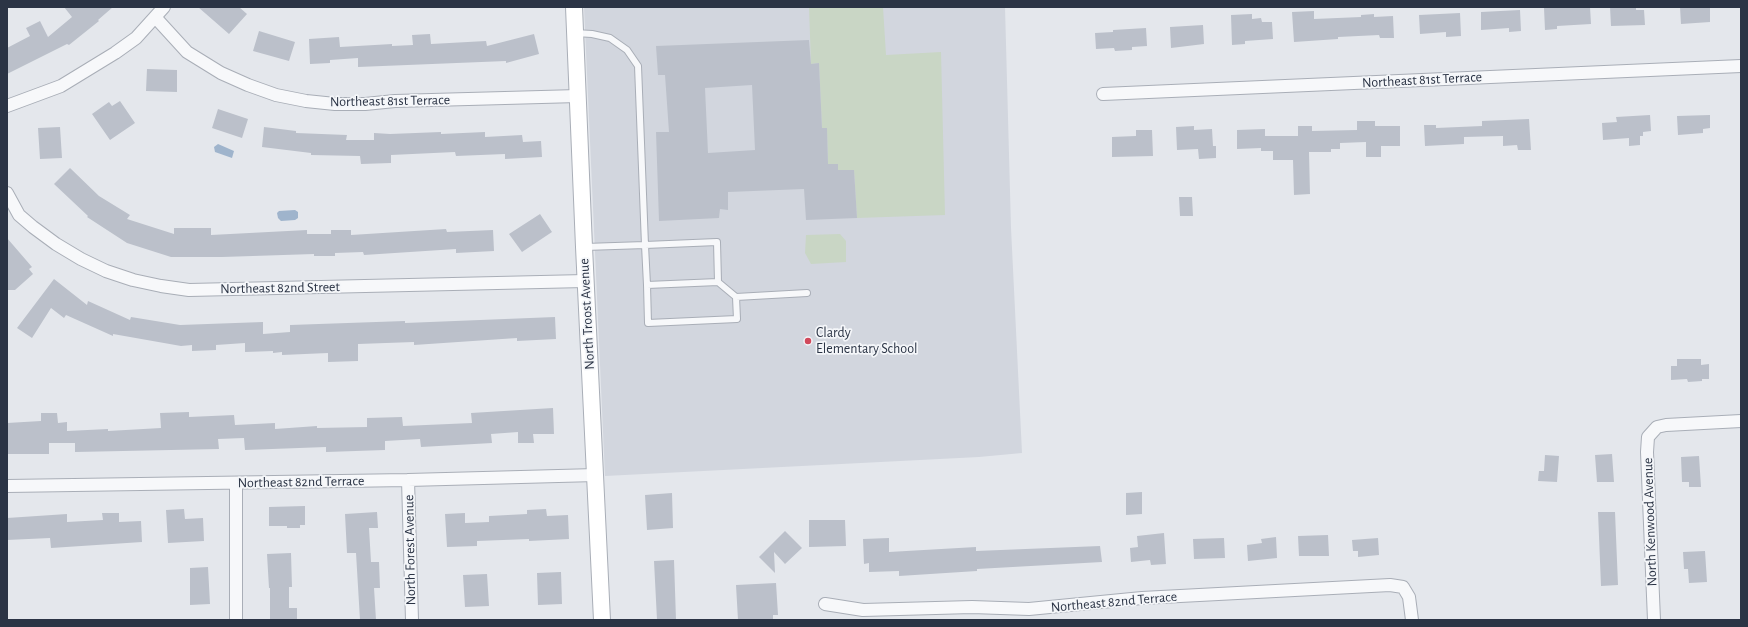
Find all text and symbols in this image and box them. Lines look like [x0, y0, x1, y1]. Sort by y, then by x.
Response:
street label: Northeast 81st Terrace [1362, 68, 1482, 92]
street label: Northeast 81st Terrace [330, 92, 450, 110]
street label: North Troost Avenue [576, 258, 598, 370]
street label: Northeast 82nd Street [220, 279, 340, 297]
place label: Clardy Elementary School [816, 325, 917, 358]
marker: Clardy Elementary School [803, 336, 813, 346]
street label: North Kenwood Avenue [1639, 457, 1661, 587]
street label: Northeast 82nd Terrace [238, 472, 364, 492]
street label: North Forest Avenue [401, 495, 419, 605]
street label: Northeast 82nd Terrace [1050, 588, 1178, 616]

